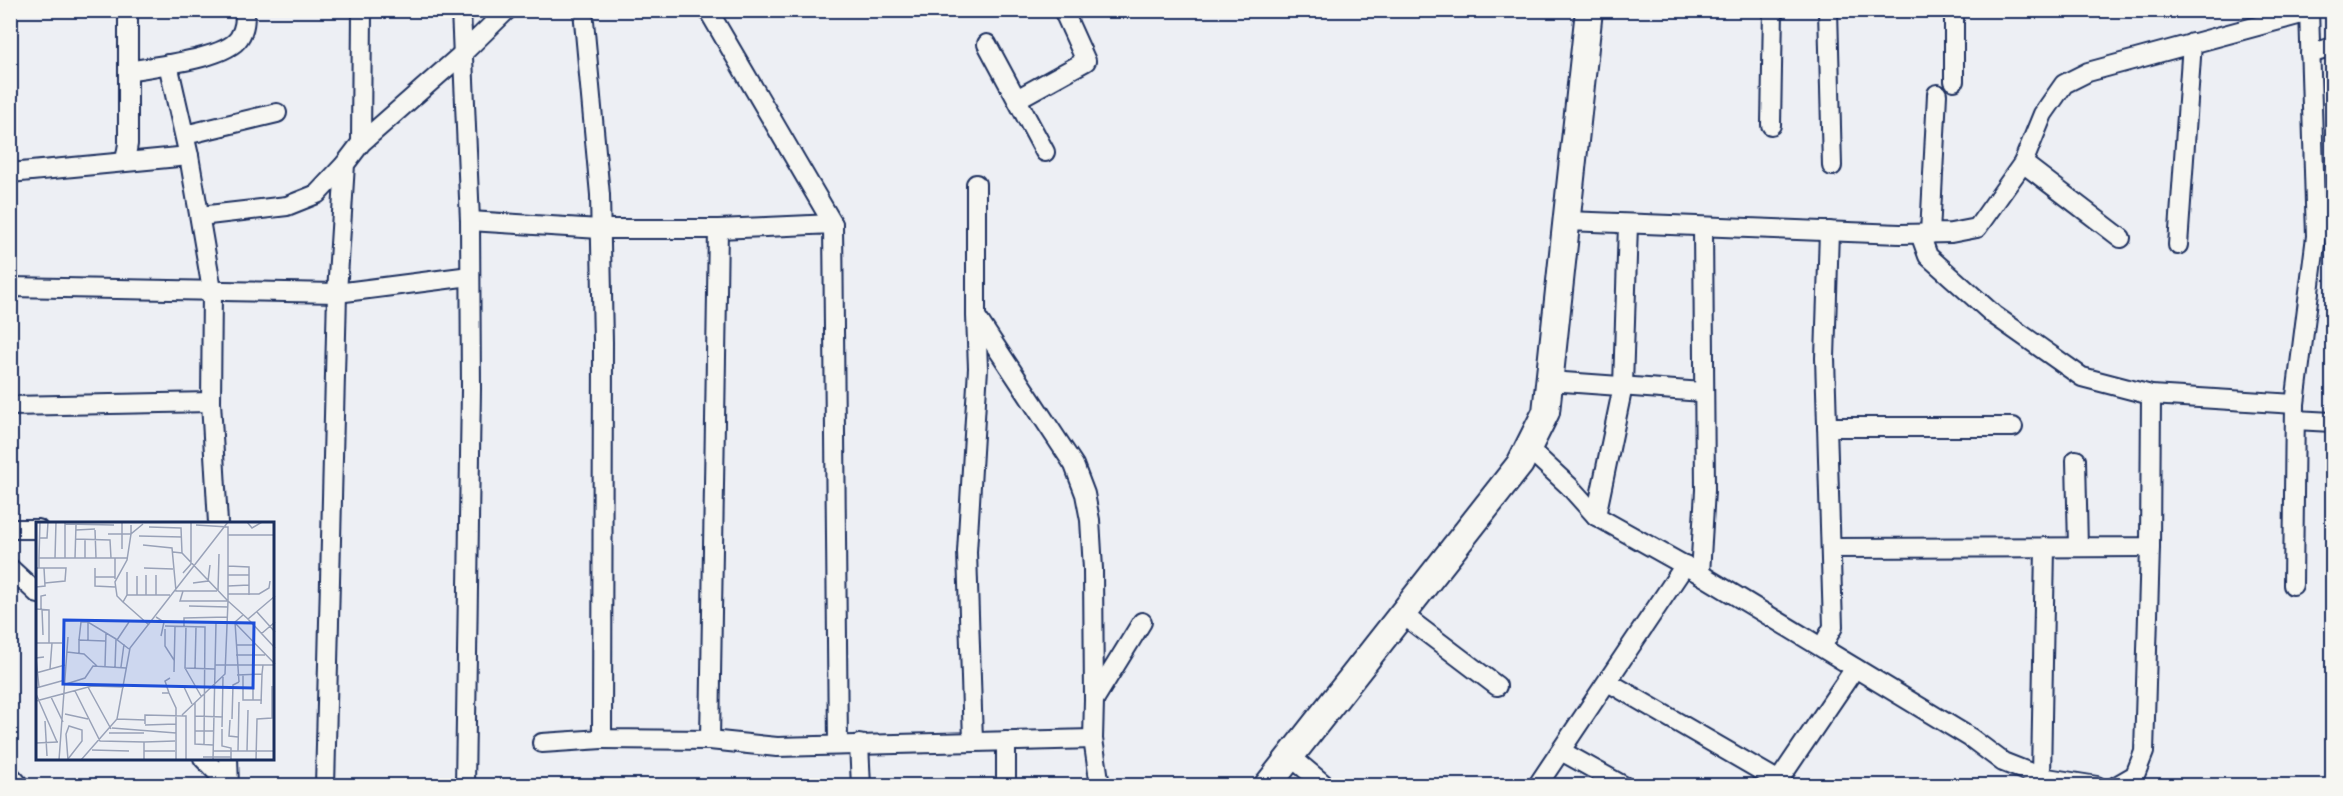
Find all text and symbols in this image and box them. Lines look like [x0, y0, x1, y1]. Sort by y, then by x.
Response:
inset map [36, 522, 274, 760]

